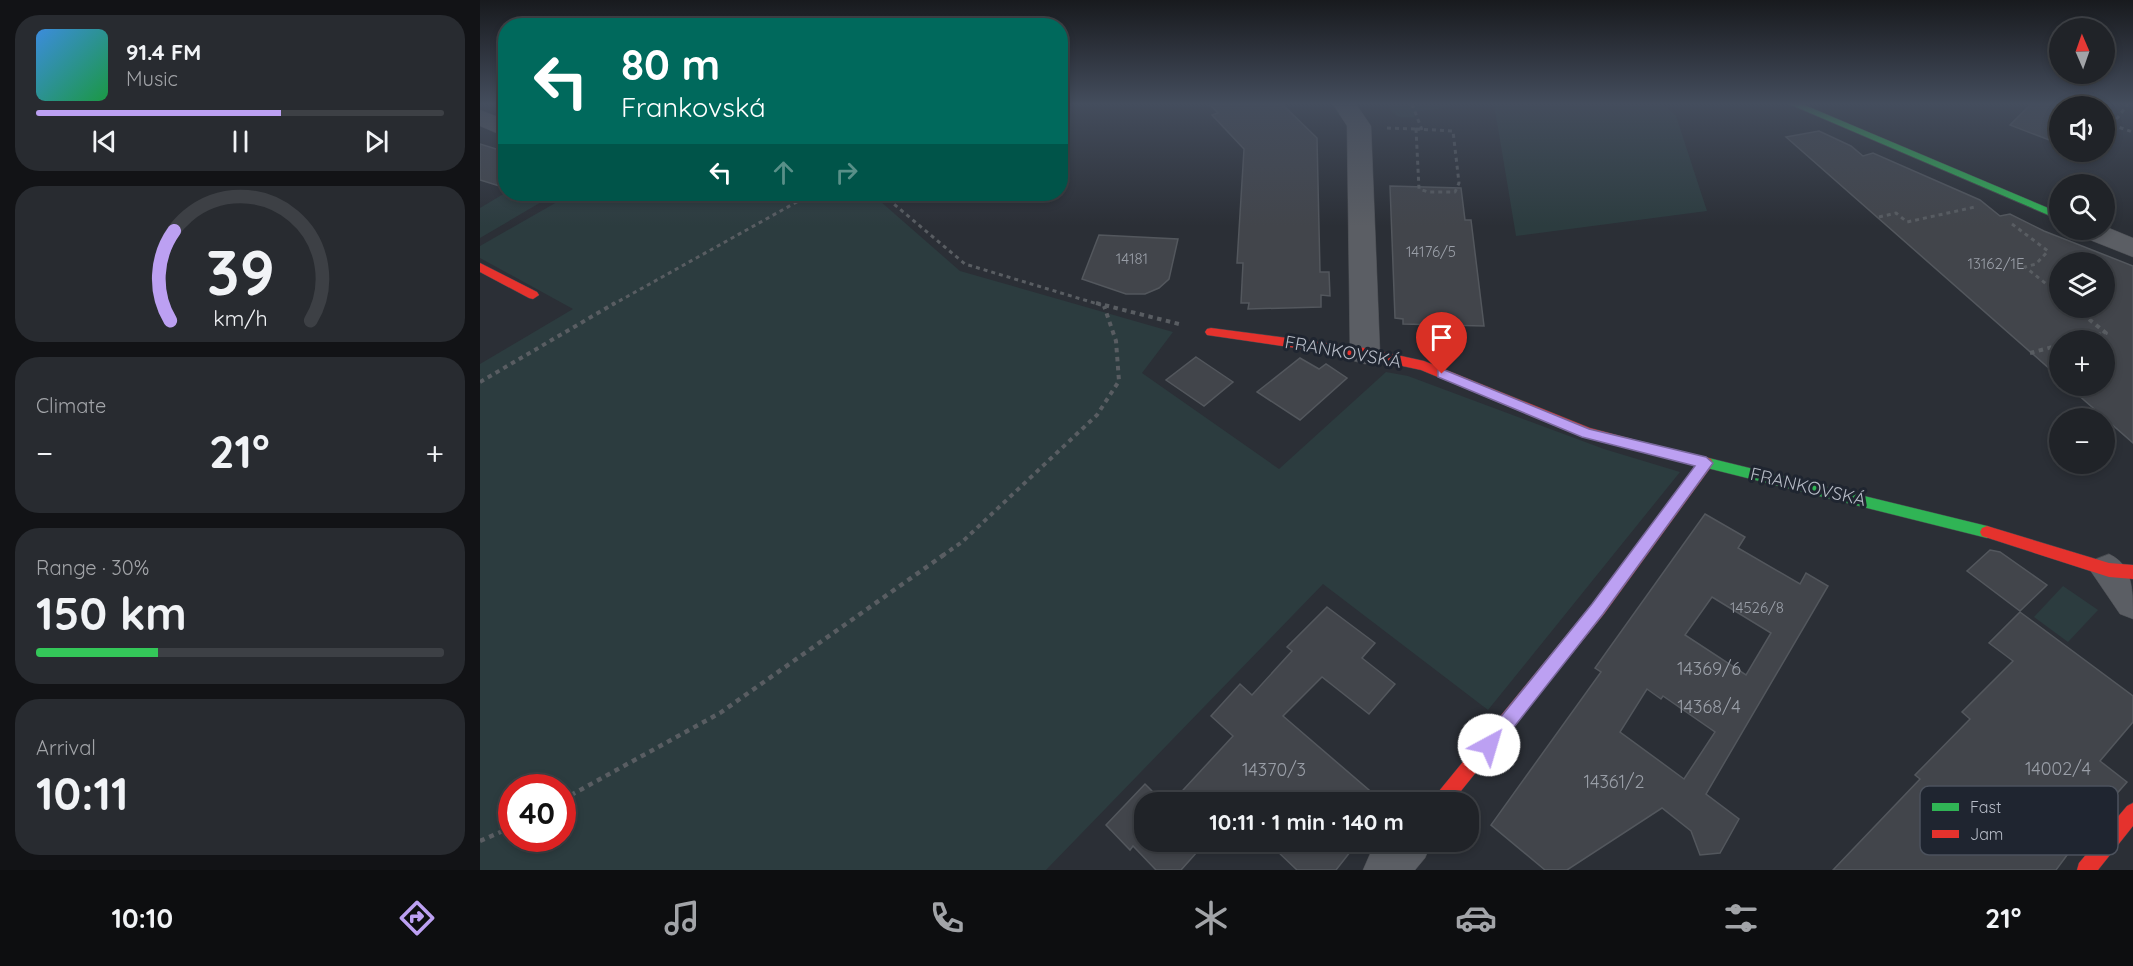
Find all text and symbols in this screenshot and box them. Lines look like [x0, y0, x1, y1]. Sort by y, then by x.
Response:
north arrow [2049, 18, 2115, 84]
map controls [2049, 18, 2115, 474]
text: 91.4 FM [126, 38, 201, 66]
text: 80 m [621, 38, 720, 91]
icon: left [522, 42, 600, 120]
text: Music [126, 66, 178, 91]
text: Frankovská [621, 90, 766, 124]
button: sound [2049, 96, 2115, 162]
icon: previous [88, 125, 121, 158]
icon: pause [224, 125, 257, 158]
icon: next [360, 125, 393, 158]
icon: left [704, 156, 737, 189]
icon: ahead [767, 156, 800, 189]
icon: right [830, 156, 863, 189]
button: search [2049, 174, 2115, 240]
text: 39 [206, 233, 274, 311]
house number: 14176/5 [1406, 242, 1456, 261]
house number: 14181 [1116, 249, 1148, 268]
button: layers [2049, 252, 2115, 318]
house number: 13162/1E [1967, 254, 2025, 273]
text: km/h [213, 305, 267, 331]
pin [1416, 312, 1467, 374]
icon: arrive [1425, 321, 1458, 354]
street label: FRANKOVSKÁ [1283, 330, 1403, 373]
button: + [2049, 330, 2115, 396]
text: Climate [36, 393, 106, 418]
button: − [2049, 408, 2115, 474]
text: 21° [209, 423, 270, 479]
text: − [36, 432, 53, 473]
text: + [425, 432, 444, 473]
street label: FRANKOVSKÁ [1748, 462, 1868, 511]
text: Range · 30% [36, 555, 149, 580]
text: 150 km [36, 585, 187, 641]
house number: 14526/8 [1730, 598, 1784, 617]
house number: 14369/6 [1677, 657, 1741, 680]
house number: 14368/4 [1677, 695, 1741, 718]
position arrow [1457, 713, 1521, 777]
text: Arrival [36, 735, 96, 760]
house number: 14002/4 [2025, 757, 2091, 780]
house number: 14370/3 [1242, 758, 1306, 781]
text: 10:11 [36, 765, 128, 821]
house number: 14361/2 [1584, 770, 1644, 793]
speed limit sign: 40 [498, 774, 576, 852]
legend [1920, 786, 2118, 855]
text: Fast [1970, 797, 2001, 817]
text: 10:11 · 1 min · 140 m [1209, 808, 1404, 836]
text: Jam [1970, 824, 2003, 844]
icon: directions [396, 897, 438, 939]
icon: music [661, 897, 703, 939]
icon: phone [926, 897, 968, 939]
icon: climate [1190, 897, 1232, 939]
icon: car [1455, 897, 1497, 939]
icon: filters [1720, 897, 1762, 939]
text: 10:10 [111, 901, 173, 935]
text: 21° [1985, 901, 2021, 935]

